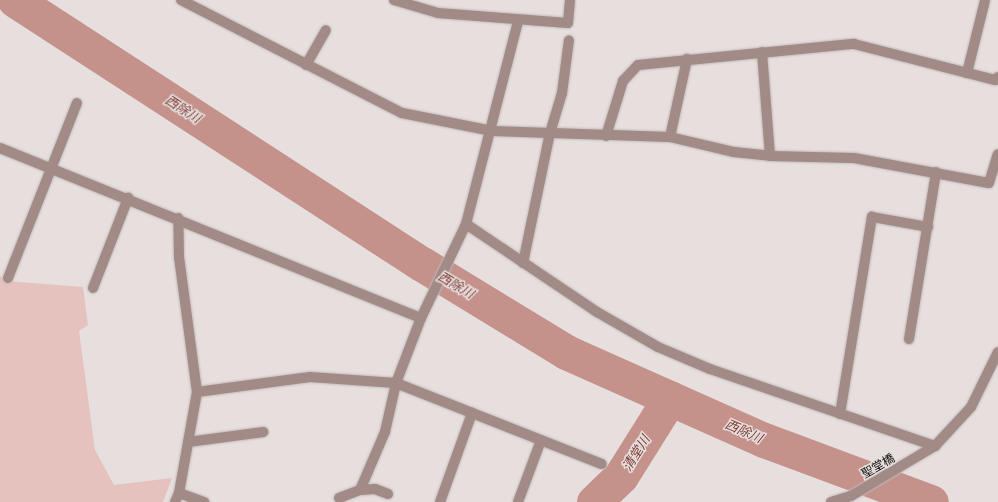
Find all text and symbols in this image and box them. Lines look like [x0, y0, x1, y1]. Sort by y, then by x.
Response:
water label: 西除川 [162, 92, 204, 126]
water label: 西除川 [435, 268, 477, 302]
water label: 西除川 [723, 416, 765, 446]
water label: 清堂川 [619, 432, 653, 474]
street label: 聖堂橋 [859, 451, 897, 481]

